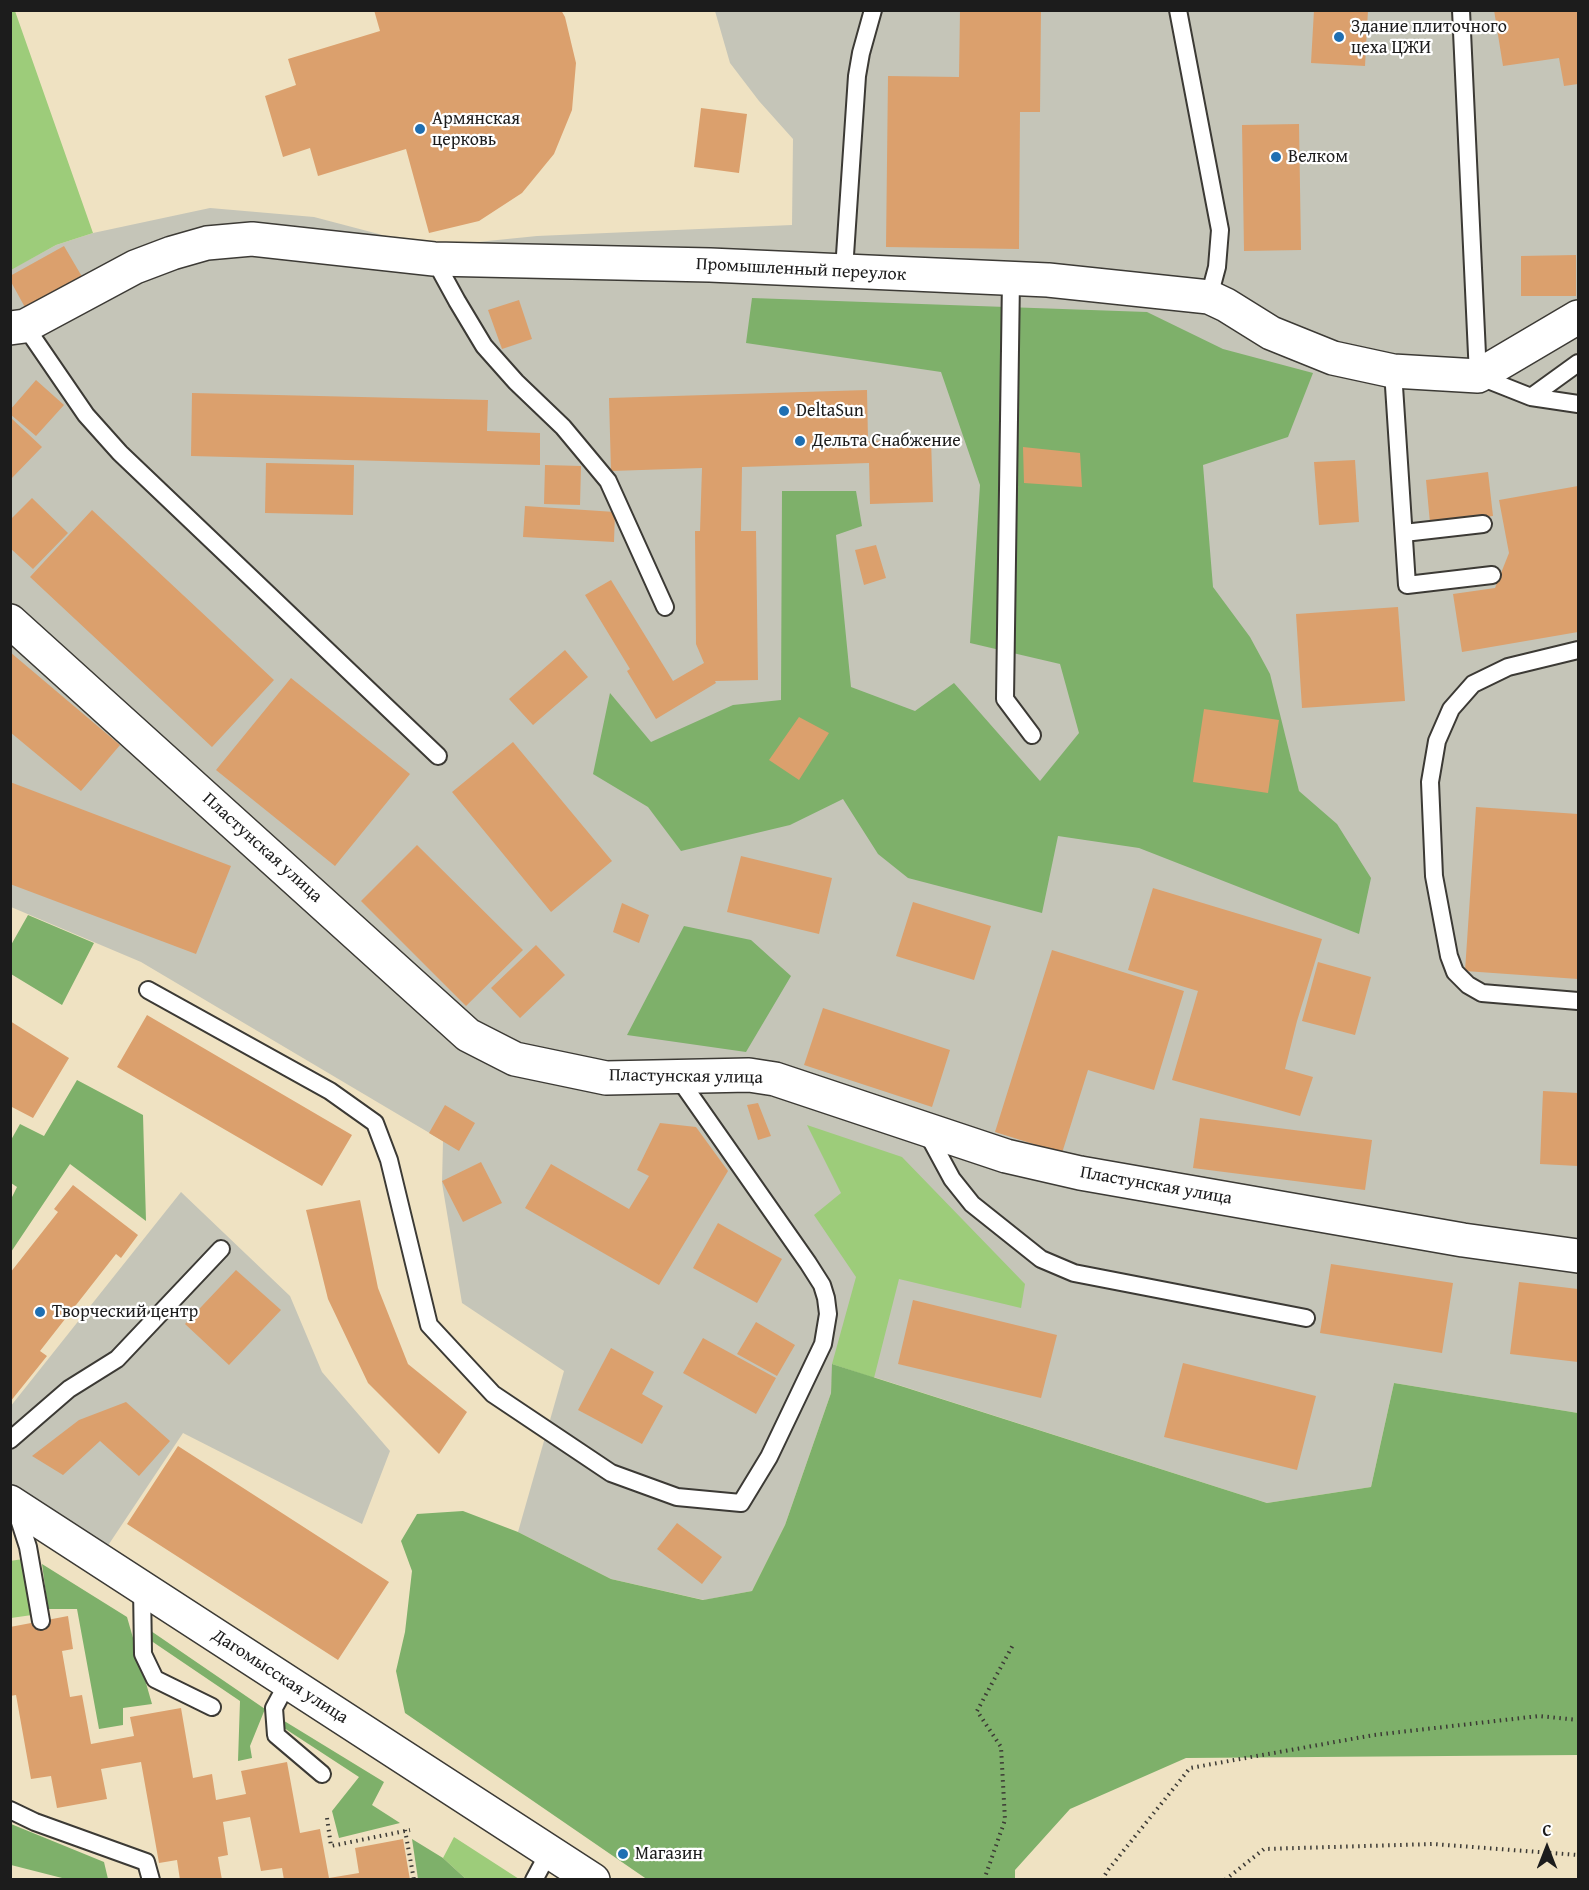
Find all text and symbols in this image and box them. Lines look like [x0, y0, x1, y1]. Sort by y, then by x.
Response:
place label: Здание плиточного цеха ЦЖИ [1351, 16, 1507, 58]
marker: Здание плиточного цеха ЦЖИ [1332, 30, 1346, 44]
place label: Армянская церковь [432, 108, 520, 150]
marker: Армянская церковь [413, 122, 427, 136]
place label: Велком [1288, 146, 1348, 168]
marker: Велком [1269, 150, 1283, 164]
street label: Промышленный переулок [695, 254, 907, 286]
place label: DeltaSun [796, 400, 864, 422]
marker: DeltaSun [777, 404, 791, 418]
place label: Дельта Снабжение [812, 430, 961, 452]
marker: Дельта Снабжение [793, 434, 807, 448]
street label: Пластунская улица [198, 788, 326, 908]
street label: Пластунская улица [609, 1065, 763, 1089]
street label: Пластунская улица [1078, 1162, 1234, 1210]
place label: Творческий центр [52, 1301, 198, 1323]
marker: Творческий центр [33, 1305, 47, 1319]
street label: Дагомысская улица [208, 1625, 352, 1729]
north arrow [1517, 1818, 1577, 1878]
text: С [1542, 1818, 1552, 1842]
place label: Магазин [635, 1843, 703, 1865]
marker: Магазин [616, 1847, 630, 1861]

